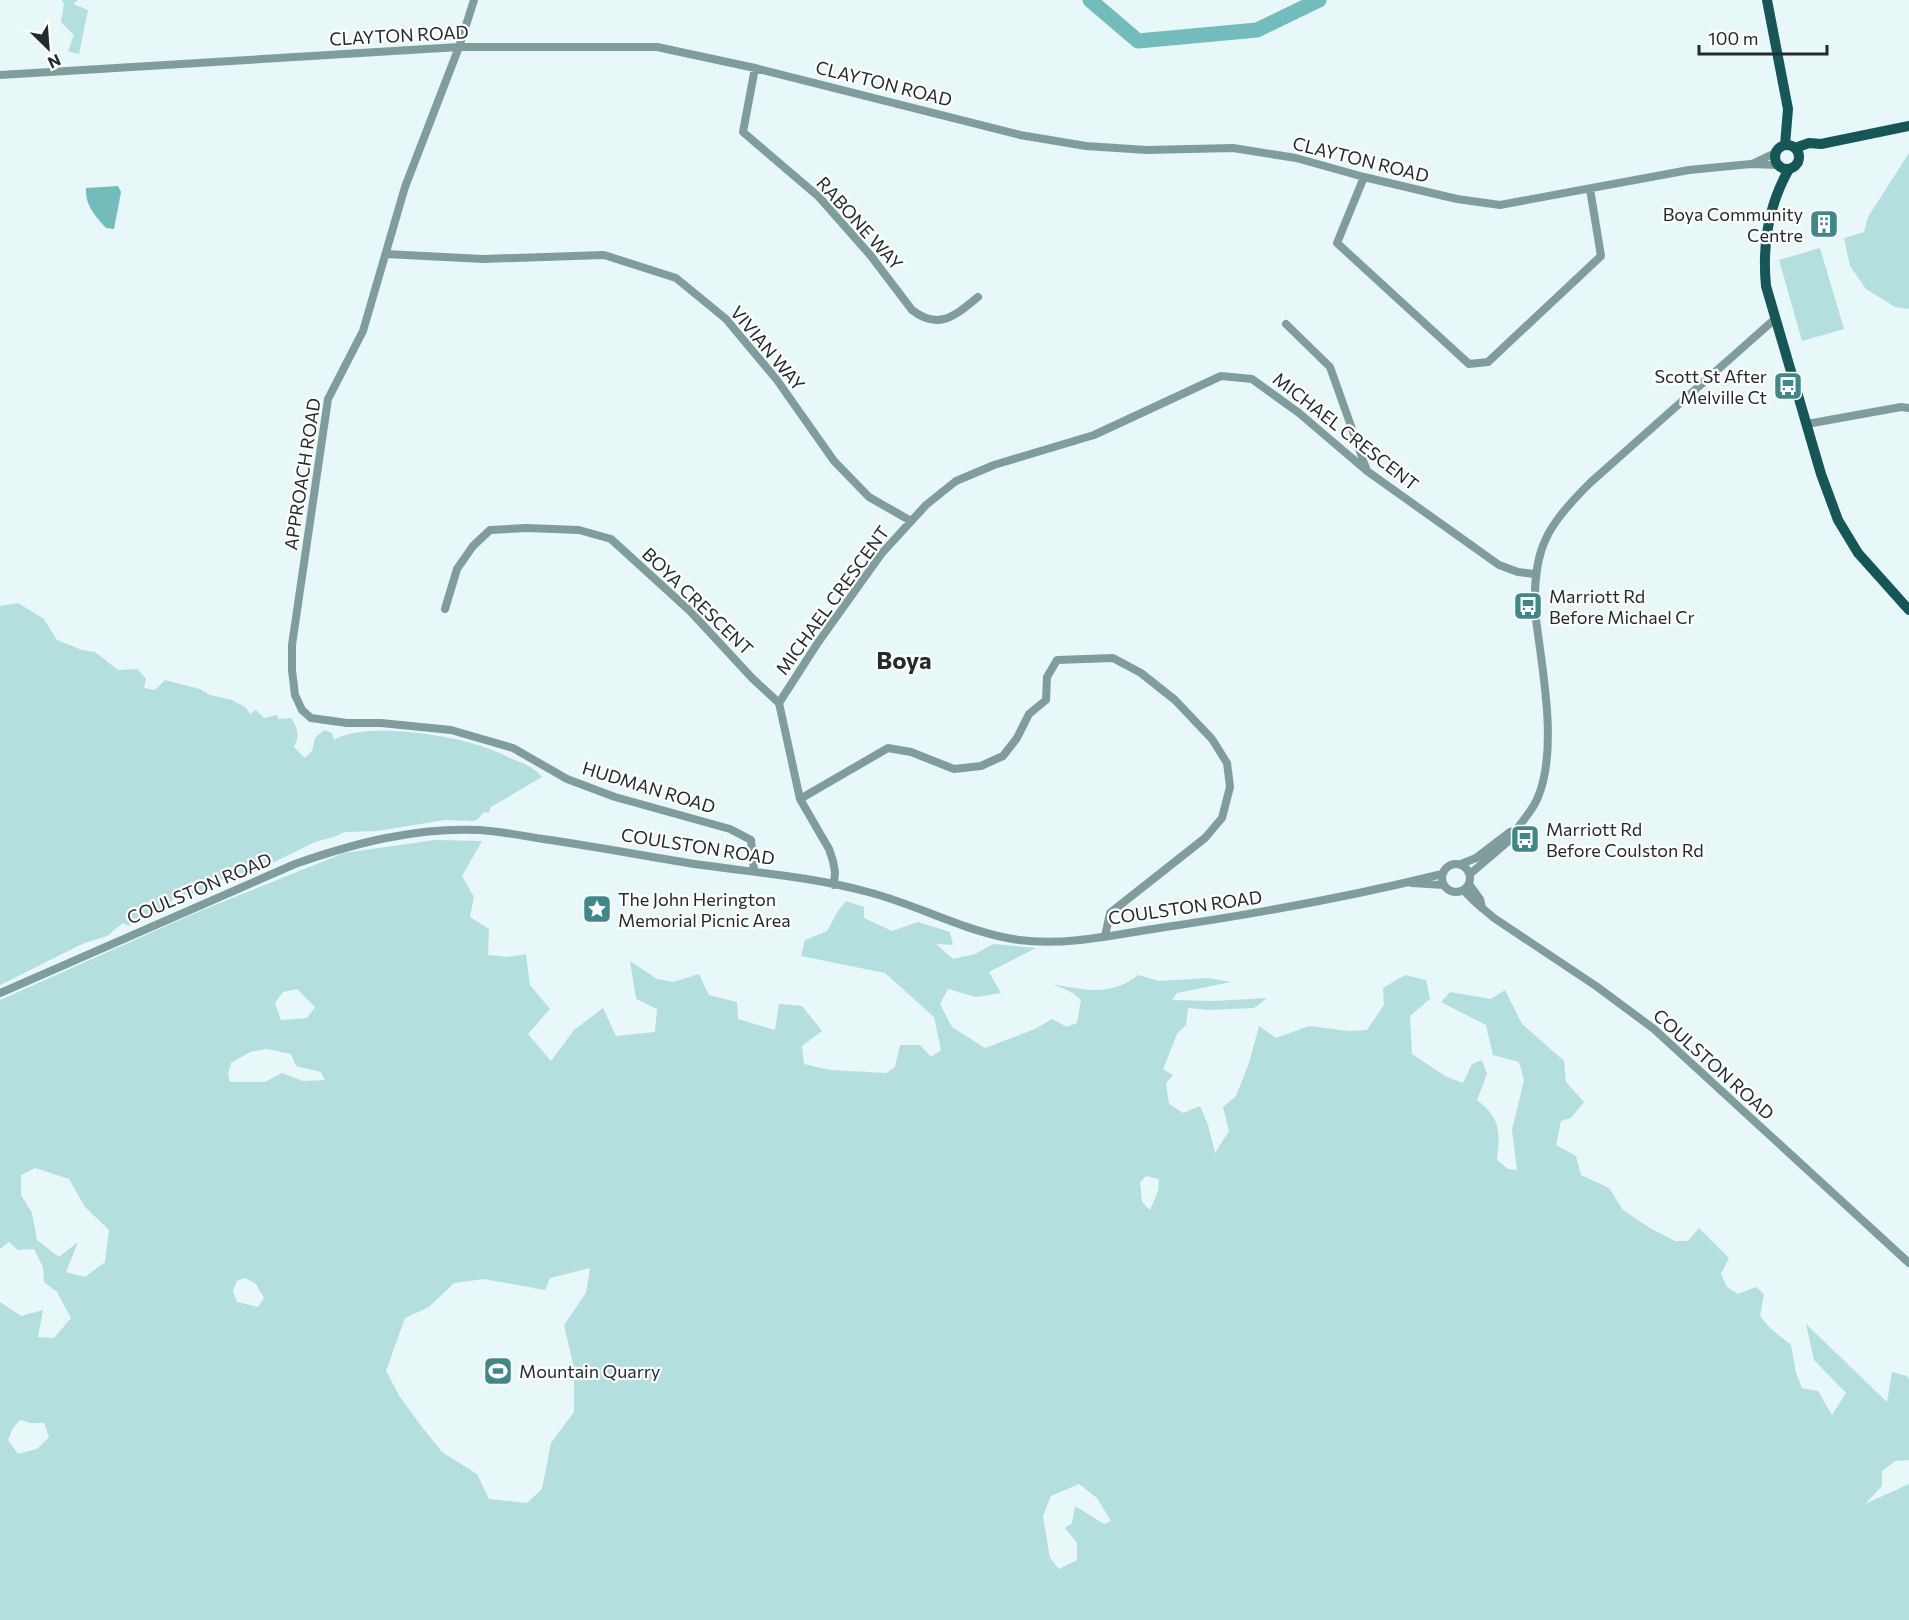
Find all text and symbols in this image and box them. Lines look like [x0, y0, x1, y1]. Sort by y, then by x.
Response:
north arrow [18, 18, 78, 78]
scale bar [1699, 18, 1826, 56]
street label: CLAYTON ROAD [329, 20, 469, 50]
text: 100 m [1708, 27, 1758, 49]
text: N [45, 51, 64, 73]
street label: CLAYTON ROAD [814, 55, 954, 111]
street label: CLAYTON ROAD [1291, 131, 1431, 187]
street label: RABONE WAY [812, 172, 908, 274]
place label: Boya Community Centre [1663, 203, 1803, 246]
building icon: Boya Community Centre [1808, 208, 1840, 240]
street label: VIVIAN WAY [726, 301, 810, 395]
place label: Scott St After Melville Ct [1654, 365, 1767, 408]
street label: MICHAEL CRESCENT [1269, 367, 1423, 495]
bus stop icon: Scott St After Melville Ct [1772, 370, 1804, 402]
street label: APPROACH ROAD [279, 396, 325, 552]
street label: MICHAEL CRESCENT [771, 521, 893, 679]
street label: BOYA CRESCENT [638, 543, 758, 659]
place label: Marriott Rd Before Michael Cr [1549, 585, 1695, 628]
bus stop icon: Marriott Rd Before Michael Cr [1512, 590, 1544, 622]
district label: Boya [876, 645, 932, 674]
street label: HUDMAN ROAD [580, 756, 718, 818]
place label: Marriott Rd Before Coulston Rd [1546, 818, 1704, 861]
street label: COULSTON ROAD [620, 823, 776, 869]
bus stop icon: Marriott Rd Before Coulston Rd [1509, 823, 1541, 855]
street label: COULSTON ROAD [123, 848, 275, 928]
street label: COULSTON ROAD [1107, 885, 1263, 929]
place label: The John Herington Memorial Picnic Area [618, 888, 791, 931]
place icon: The John Herington Memorial Picnic Area [581, 893, 613, 925]
street label: COULSTON ROAD [1649, 1004, 1779, 1124]
sports icon: Mountain Quarry [482, 1355, 514, 1387]
place label: Mountain Quarry [519, 1360, 660, 1382]

